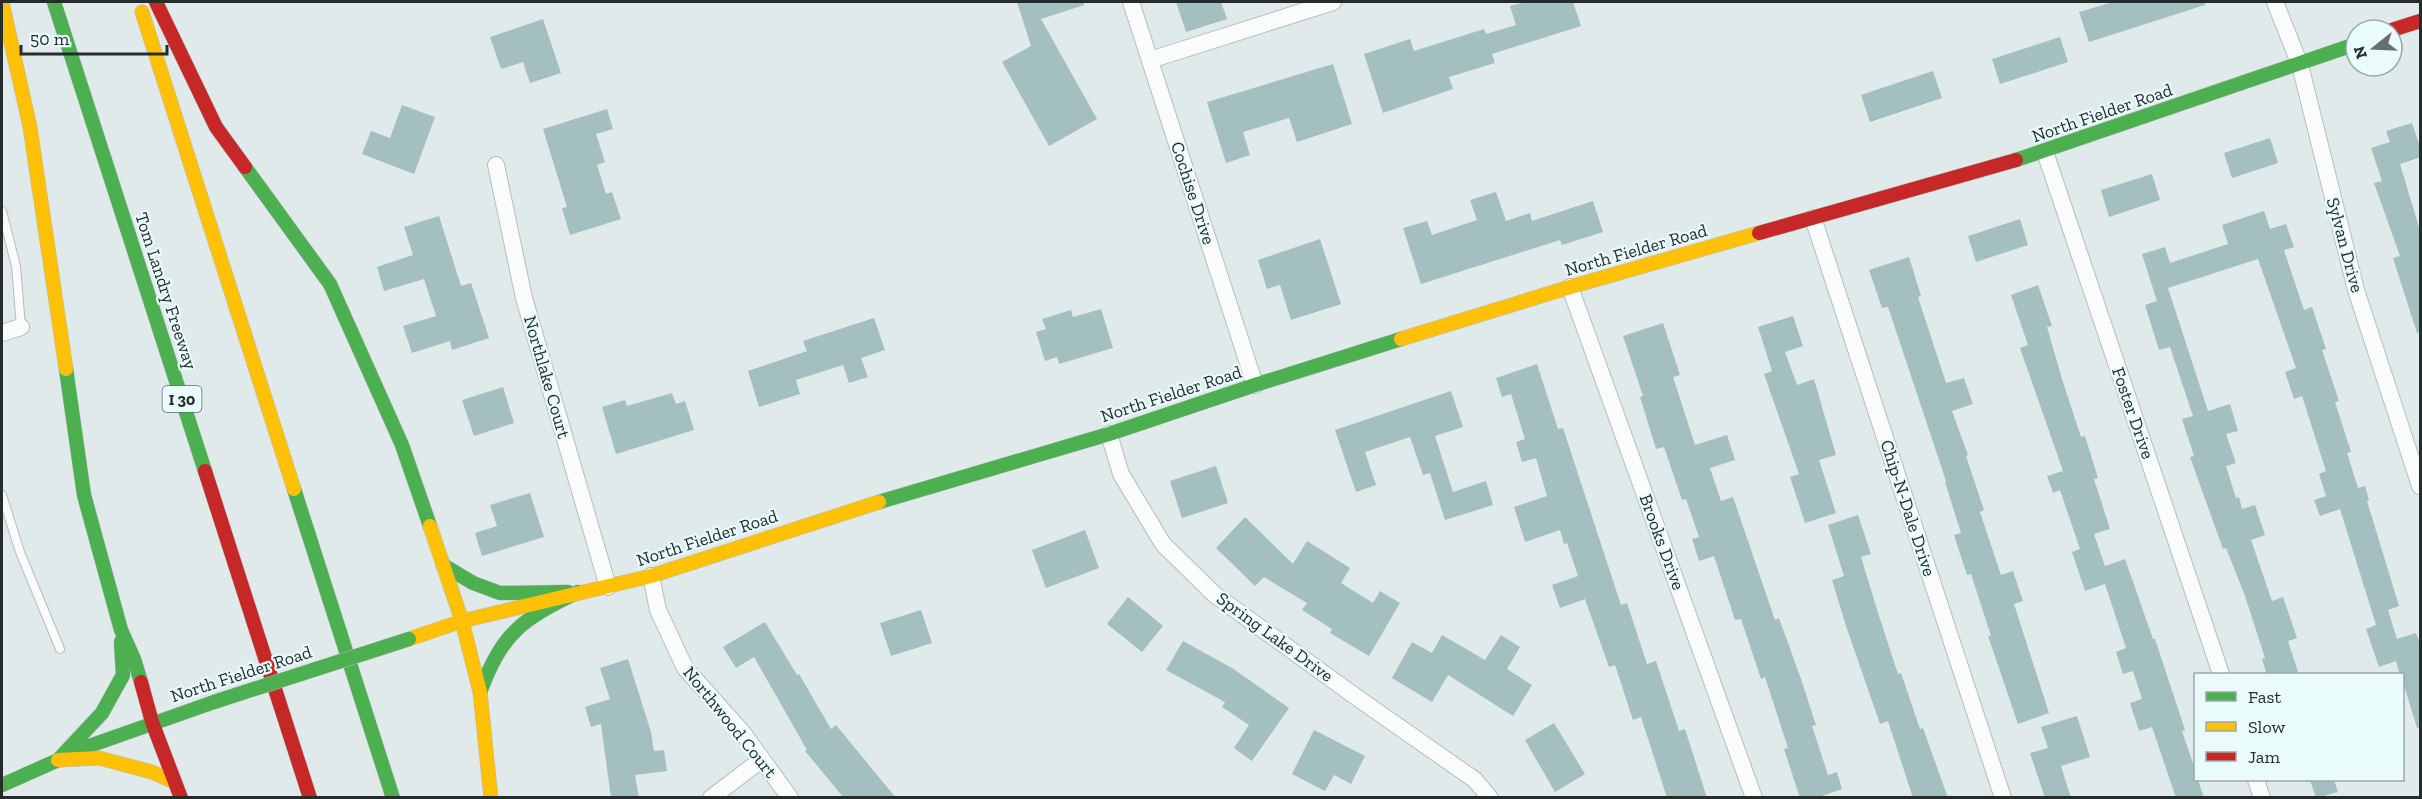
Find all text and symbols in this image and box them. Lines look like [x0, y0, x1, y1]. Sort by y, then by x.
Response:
scale bar [21, 18, 166, 56]
north arrow [2344, 18, 2404, 78]
text: 50 m [30, 28, 70, 50]
text: N [2349, 44, 2371, 61]
street label: North Fielder Road [2029, 79, 2175, 147]
street label: Cochise Drive [1166, 139, 1220, 247]
street label: Sylvan Drive [2322, 195, 2368, 295]
street label: Tom Landry Freeway [130, 210, 202, 373]
street label: North Fielder Road [1562, 219, 1710, 281]
street label: Northlake Court [519, 313, 575, 441]
street label: North Fielder Road [1098, 361, 1244, 427]
street label: Foster Drive [2107, 364, 2159, 462]
road number: I 30 [162, 386, 201, 412]
street label: Chip-N-Dale Drive [1876, 437, 1940, 579]
street label: Brooks Drive [1634, 491, 1690, 593]
street label: North Fielder Road [634, 505, 780, 571]
street label: Spring Lake Drive [1212, 587, 1338, 687]
street label: North Fielder Road [168, 641, 314, 707]
street label: Northwood Court [678, 662, 782, 783]
legend [2194, 673, 2404, 781]
text: Fast [2248, 686, 2281, 708]
text: Slow [2248, 716, 2285, 738]
text: Jam [2248, 746, 2280, 768]

